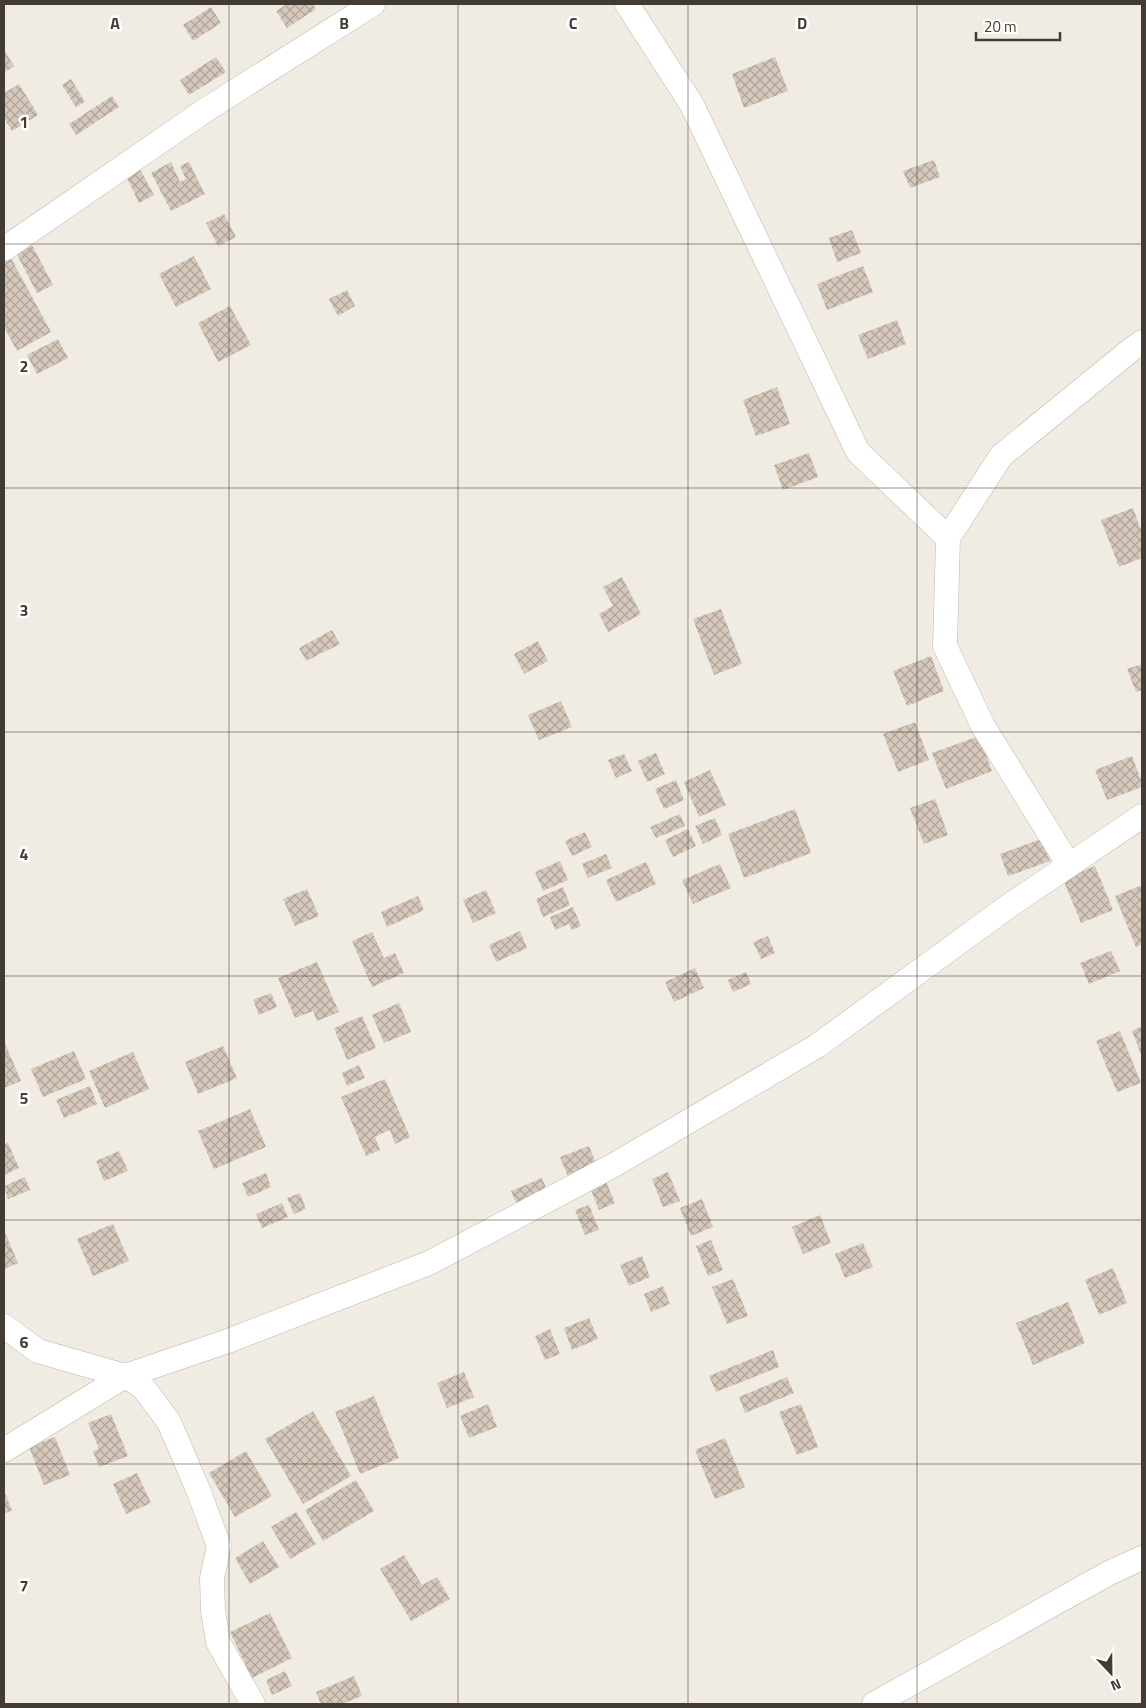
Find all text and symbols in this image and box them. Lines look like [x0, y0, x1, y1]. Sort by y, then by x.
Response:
scale bar [976, 10, 1060, 42]
text: A [110, 11, 120, 35]
text: B [339, 11, 349, 35]
text: C [569, 11, 578, 35]
text: D [797, 11, 807, 35]
text: 20 m [984, 15, 1017, 38]
text: 1 [20, 110, 28, 134]
text: 2 [20, 354, 28, 378]
text: 3 [20, 598, 28, 622]
text: 4 [20, 842, 29, 866]
text: 5 [20, 1086, 29, 1110]
text: 6 [20, 1330, 29, 1354]
text: 7 [20, 1574, 28, 1598]
north arrow [1086, 1648, 1136, 1698]
text: N [1108, 1674, 1124, 1697]

